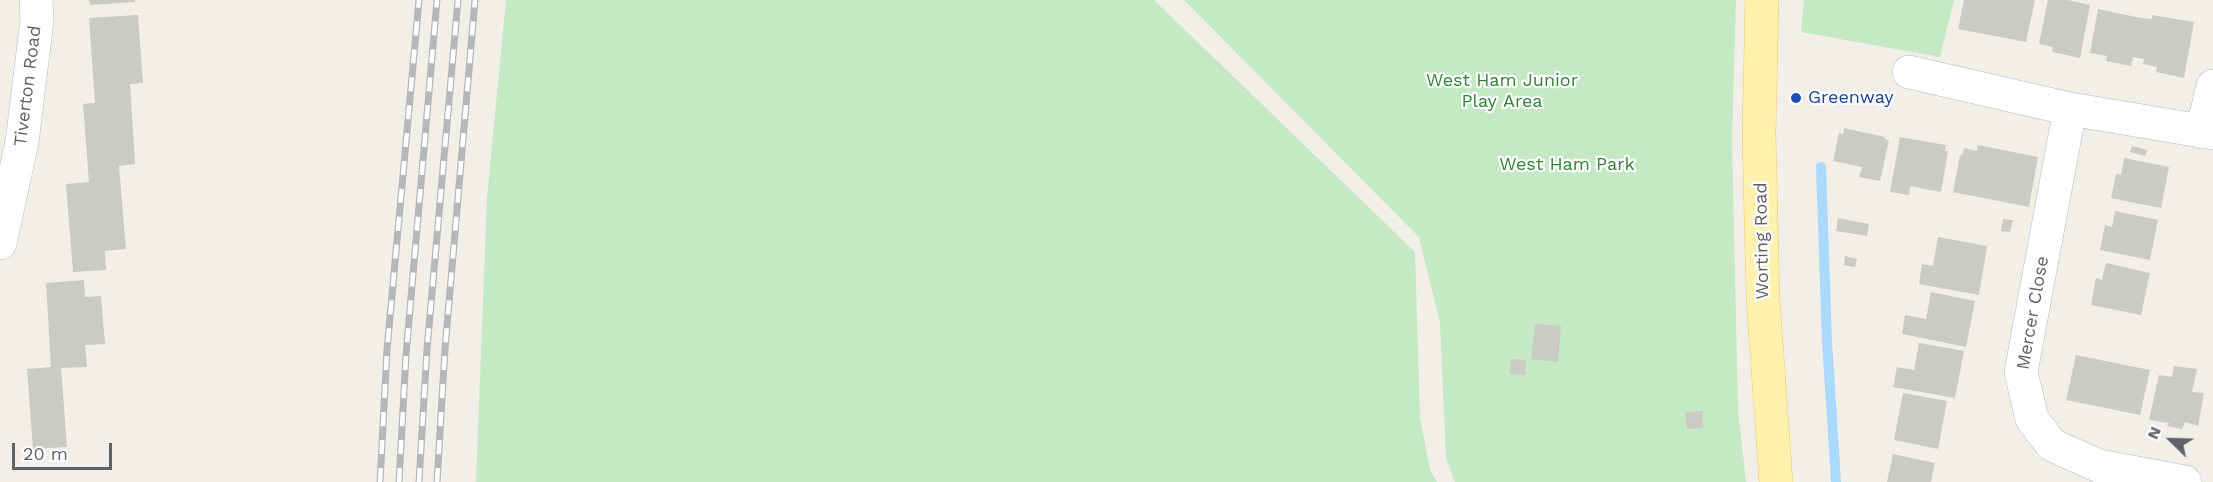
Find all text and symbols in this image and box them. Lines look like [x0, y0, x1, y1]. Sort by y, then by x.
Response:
street label: Tiverton Road [10, 24, 46, 148]
park label: West Ham Junior Play Area [1426, 70, 1578, 112]
place label: Greenway [1808, 87, 1894, 109]
marker: Greenway [1789, 91, 1803, 105]
park label: West Ham Park [1499, 154, 1635, 176]
street label: Worting Road [1750, 182, 1774, 300]
street label: Mercer Close [2012, 254, 2054, 372]
north arrow [2141, 410, 2201, 470]
text: N [2143, 424, 2165, 442]
scale bar [15, 431, 116, 469]
text: 20 m [23, 443, 68, 464]

